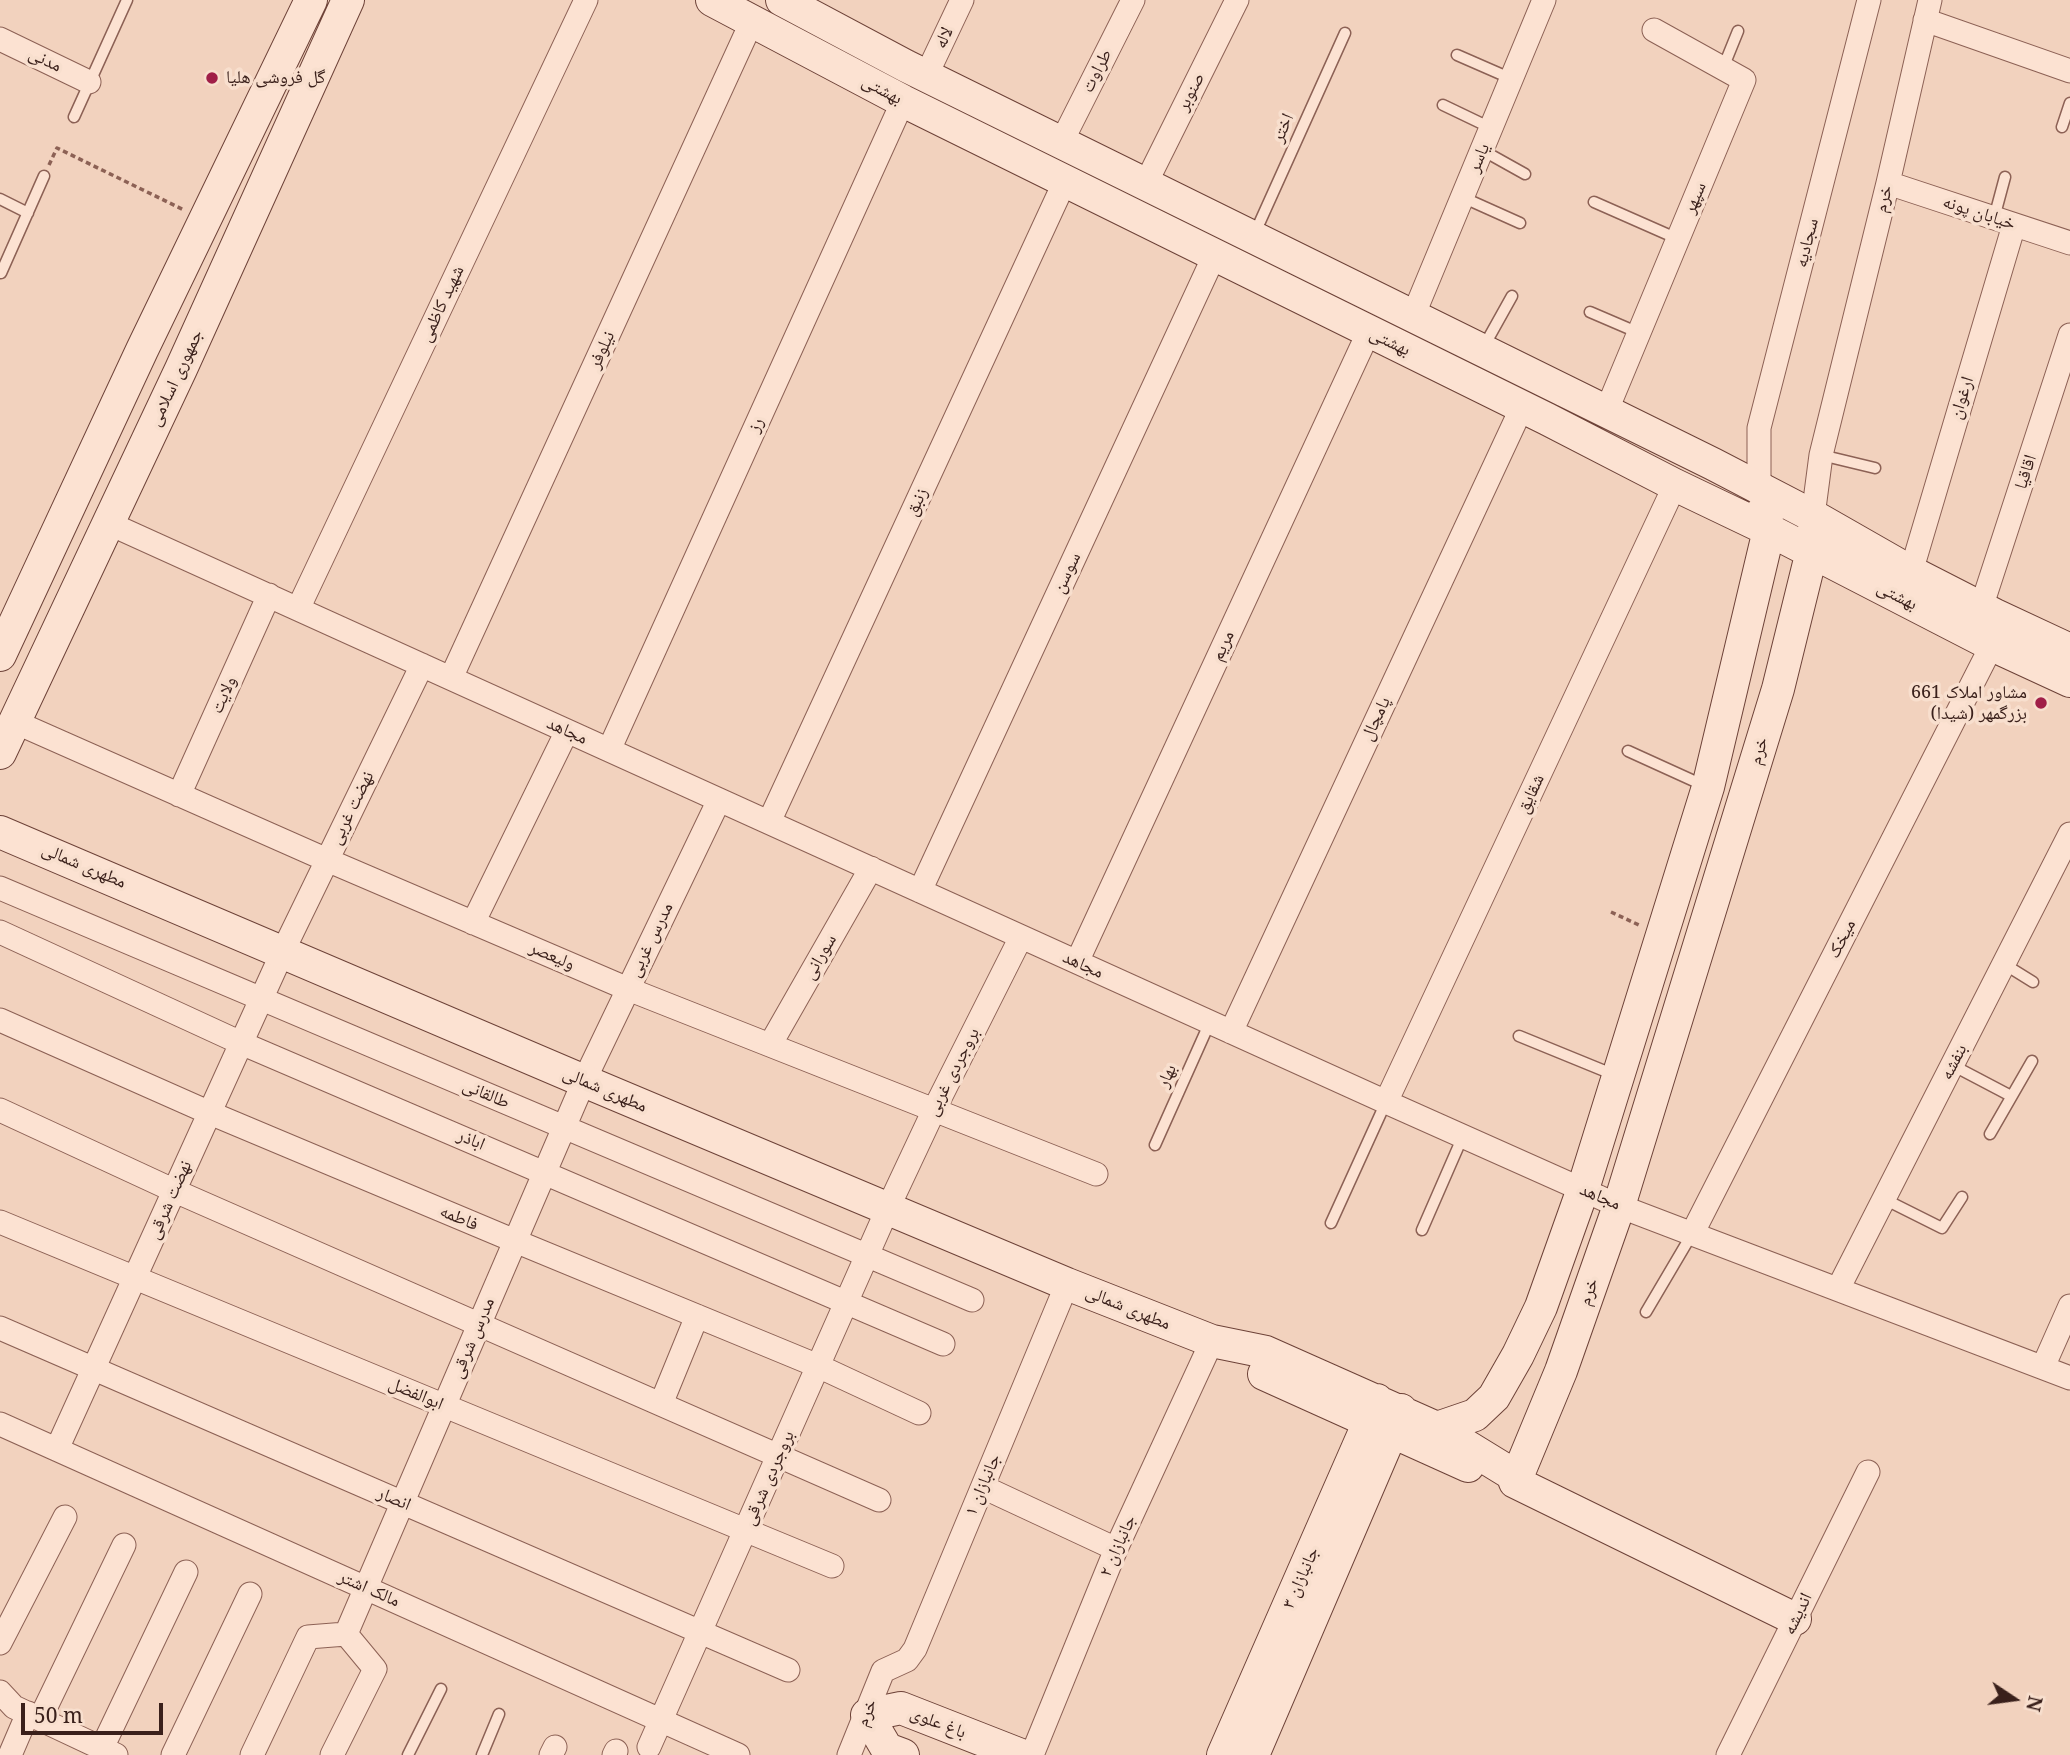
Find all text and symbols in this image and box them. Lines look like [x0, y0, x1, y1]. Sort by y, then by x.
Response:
street label: لاله [930, 24, 958, 52]
street label: مدنی [25, 43, 65, 77]
street label: طراوت [1077, 46, 1117, 96]
place label: گل فروشی هلیا [226, 67, 326, 89]
street label: صنوبر [1172, 69, 1210, 115]
marker: گل فروشی هلیا [204, 70, 220, 86]
street label: بهشتی [858, 70, 906, 110]
street label: اختر [1267, 110, 1299, 146]
street label: یاسر [1463, 140, 1495, 176]
street label: سپهر [1679, 179, 1711, 217]
street label: خرم [1870, 183, 1898, 215]
street label: خیابان پونه [1940, 191, 2018, 235]
street label: سجادیه [1790, 216, 1824, 270]
street label: شهید کاظمی [415, 262, 469, 346]
street label: بهشتی [1366, 323, 1414, 361]
street label: جمهوری اسلامی [144, 326, 208, 430]
street label: نیلوفر [584, 328, 620, 372]
street label: ارغوان [1945, 374, 1979, 422]
street label: رز [743, 414, 769, 436]
street label: اقاقیا [2010, 452, 2042, 492]
street label: زنبق [901, 484, 933, 520]
street label: سوسن [1048, 549, 1086, 597]
street label: بهشتی [1873, 577, 1921, 615]
street label: مریم [1207, 627, 1239, 665]
street label: ولایت [206, 673, 242, 717]
place label: مشاور املاک 661 بزرگمهر (شیدا) [1911, 682, 2027, 724]
street label: پامچال [1356, 694, 1396, 744]
marker: مشاور املاک 661 بزرگمهر (شیدا) [2033, 695, 2049, 711]
street label: مجاهد [543, 713, 591, 749]
street label: خرم [1745, 735, 1773, 767]
street label: نهضت غربی [325, 768, 379, 848]
street label: شقایق [1513, 771, 1549, 817]
street label: مطهری شمالی [39, 839, 129, 893]
street label: مدرس غربی [624, 899, 678, 981]
street label: میخک [1823, 916, 1861, 962]
street label: سورانی [798, 930, 842, 984]
street label: ولیعصر [526, 937, 578, 975]
street label: مجاهد [1059, 947, 1107, 983]
street label: بروجردی غربی [922, 1024, 984, 1120]
street label: بنفشه [1936, 1041, 1972, 1083]
street label: بهار [1152, 1061, 1182, 1091]
street label: مطهری شمالی [560, 1063, 650, 1117]
street label: طالقانی [459, 1074, 513, 1114]
street label: اباذر [454, 1125, 488, 1155]
street label: نهضت شرقی [143, 1157, 197, 1243]
street label: مجاهد [1576, 1179, 1624, 1215]
street label: فاطمه [437, 1200, 481, 1236]
street label: خرم [1574, 1275, 1604, 1309]
street label: مطهری شمالی [1082, 1281, 1174, 1335]
street label: مدرس شرقی [446, 1294, 500, 1382]
street label: ابوالفضل [385, 1373, 447, 1415]
street label: بروجردی شرقی [738, 1427, 800, 1529]
street label: جانبازان ۱ [960, 1451, 1006, 1519]
street label: انصار [374, 1482, 414, 1516]
street label: جانبازان ۲ [1095, 1512, 1141, 1580]
street label: جانبازان ۳ [1278, 1544, 1324, 1612]
street label: مالک اشتر [335, 1566, 403, 1612]
street label: اندیشه [1779, 1589, 1817, 1639]
north arrow [1979, 1664, 2049, 1734]
scale bar [24, 1688, 166, 1732]
text: N [2020, 1693, 2049, 1714]
street label: خرم [852, 1696, 882, 1730]
text: 50 m [34, 1701, 83, 1729]
street label: باغ علوی [907, 1703, 969, 1743]

